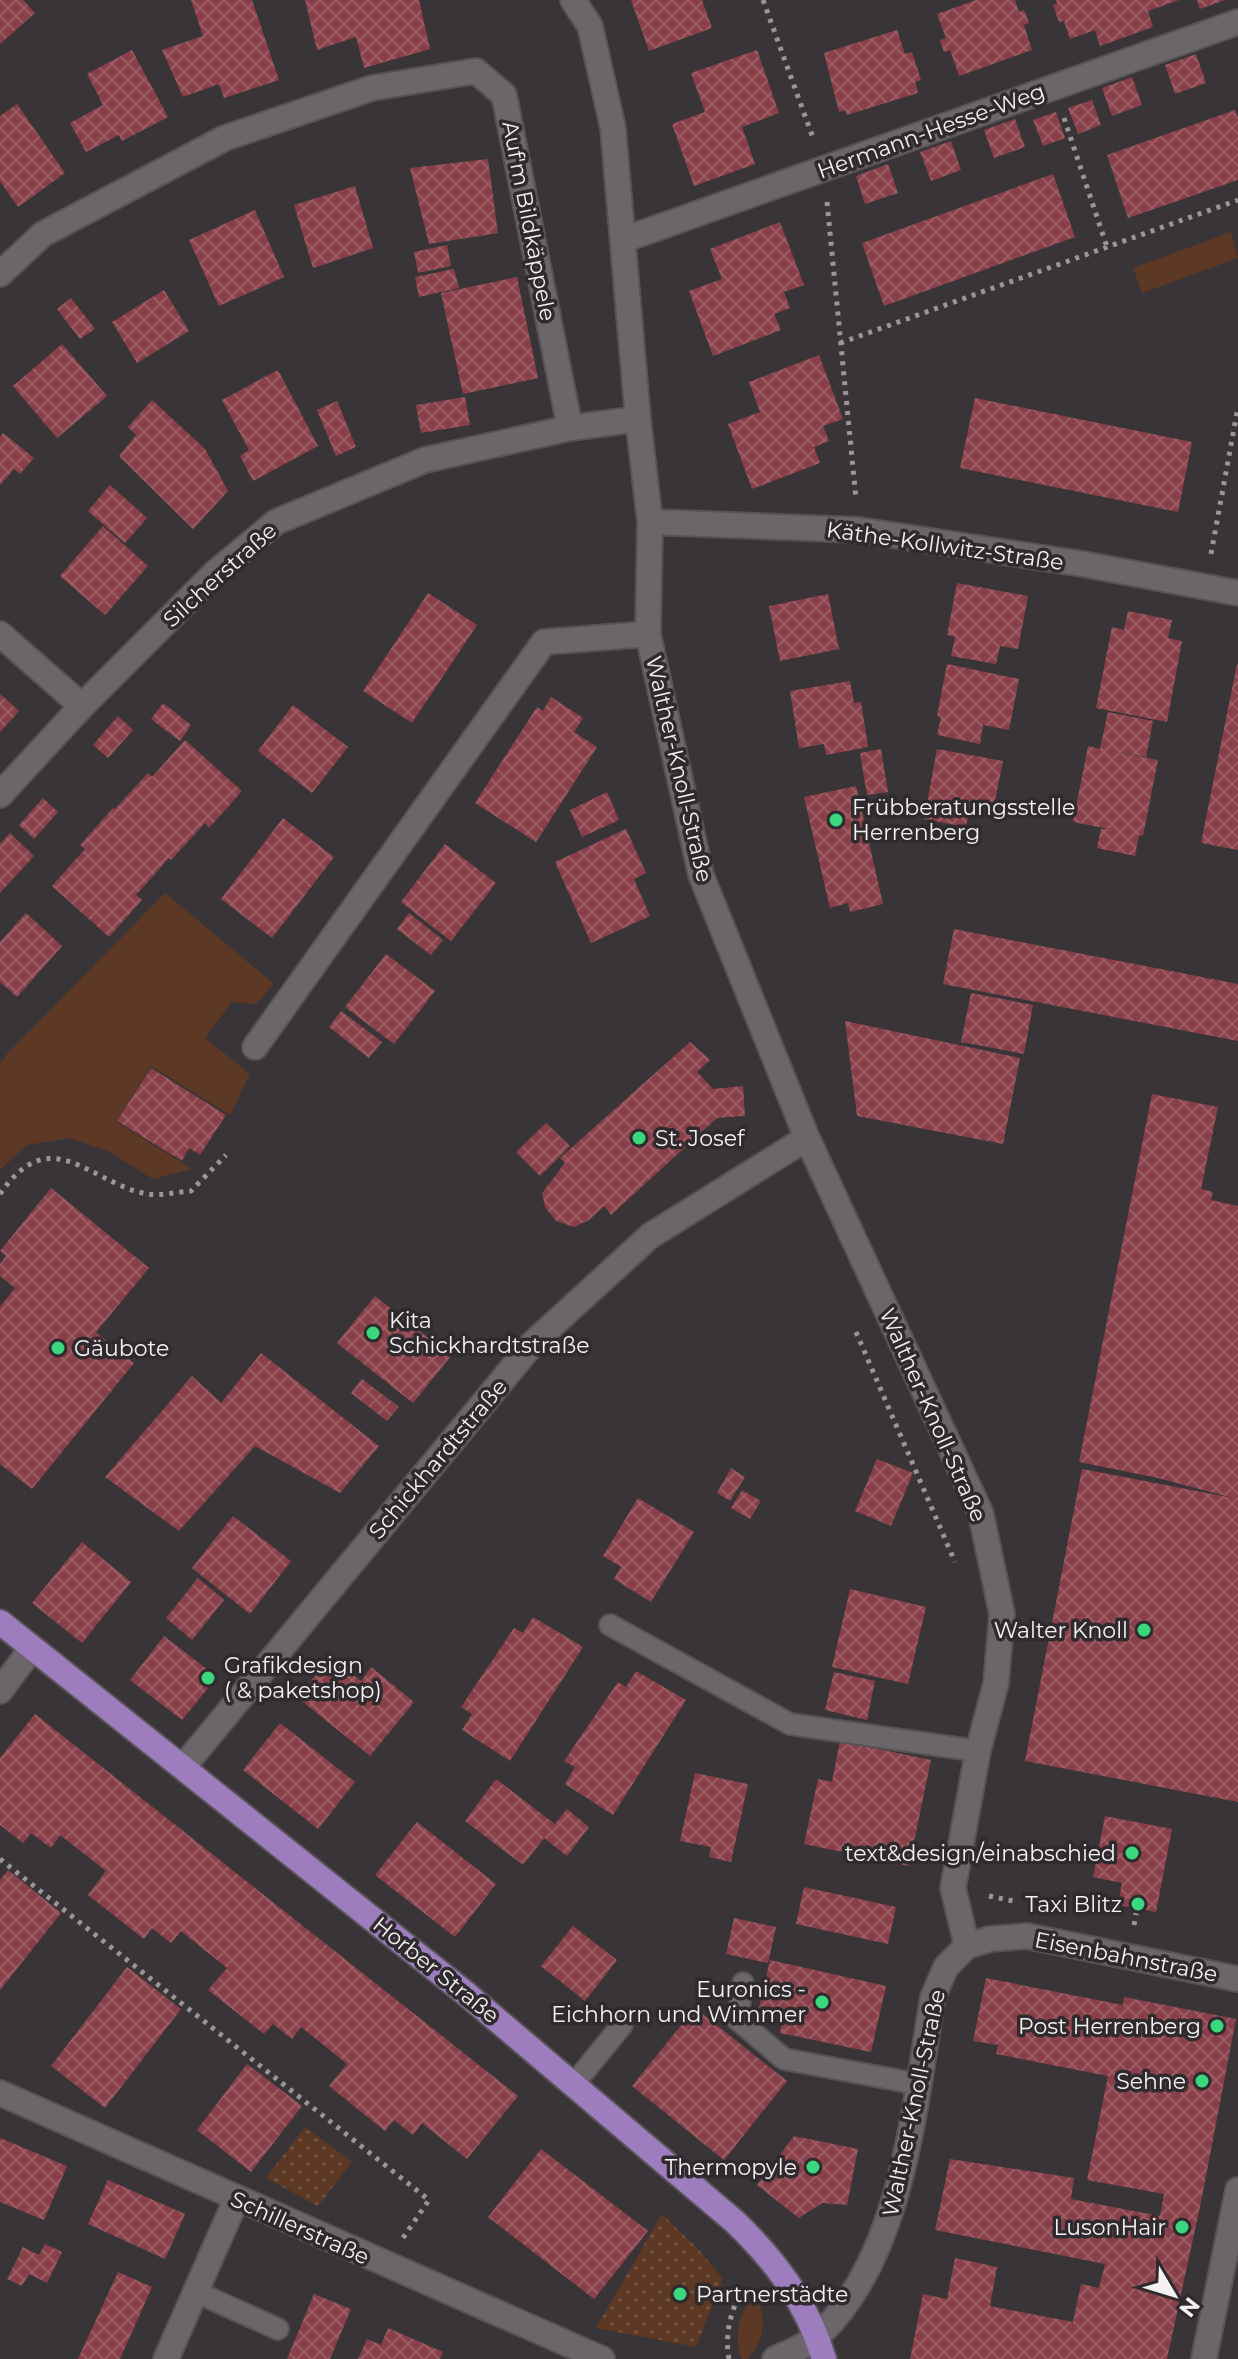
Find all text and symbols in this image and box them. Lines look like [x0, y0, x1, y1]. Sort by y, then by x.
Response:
street label: Hermann-Hesse-Weg [814, 77, 1048, 185]
street label: Auf'm Bildkäppele [496, 119, 562, 323]
street label: Käthe-Kollwitz-Straße [825, 516, 1065, 576]
street label: Silcherstraße [158, 517, 282, 633]
street label: Walther-Knoll-Straße [640, 653, 718, 885]
place label: Frübberatungsstelle Herrenberg [852, 794, 1075, 846]
marker: Frübberatungsstelle Herrenberg [827, 811, 845, 829]
place label: St. Josef [655, 1125, 746, 1152]
marker: St. Josef [630, 1129, 648, 1147]
street label: Walther-Knoll-Straße [874, 1304, 992, 1526]
place label: Kita Schickhardtstraße [389, 1307, 590, 1359]
marker: Kita Schickhardtstraße [364, 1324, 382, 1342]
place label: Gäubote [74, 1335, 169, 1362]
marker: Gäubote [49, 1339, 67, 1357]
street label: Schickhardtstraße [363, 1374, 513, 1544]
place label: Walter Knoll [994, 1617, 1128, 1644]
marker: Walter Knoll [1135, 1621, 1153, 1639]
place label: Grafikdesign ( & paketshop) [224, 1652, 382, 1704]
marker: Grafikdesign ( & paketshop) [199, 1669, 217, 1687]
place label: text&design/einabschied [845, 1840, 1116, 1867]
marker: text&design/einabschied [1123, 1844, 1141, 1862]
place label: Taxi Blitz [1025, 1891, 1122, 1918]
marker: Taxi Blitz [1129, 1895, 1147, 1913]
street label: Horber Straße [367, 1911, 505, 2029]
street label: Eisenbahnstraße [1032, 1926, 1220, 1988]
place label: Euronics - Eichhorn und Wimmer [551, 1976, 806, 2028]
street label: Walther-Knoll-Straße [877, 1987, 951, 2219]
marker: Euronics - Eichhorn und Wimmer [813, 1993, 831, 2011]
place label: Post Herrenberg [1018, 2013, 1201, 2040]
marker: Post Herrenberg [1208, 2017, 1226, 2035]
place label: Sehne [1116, 2068, 1186, 2095]
marker: Sehne [1193, 2072, 1211, 2090]
place label: Thermopyle [665, 2154, 797, 2181]
marker: Thermopyle [804, 2158, 822, 2176]
street label: Schillerstraße [226, 2185, 374, 2271]
place label: LusonHair [1053, 2214, 1166, 2241]
marker: LusonHair [1173, 2218, 1191, 2236]
north arrow [1134, 2255, 1214, 2335]
place label: Partnerstädte [696, 2281, 848, 2308]
marker: Partnerstädte [671, 2285, 689, 2303]
text: N [1173, 2292, 1205, 2322]

